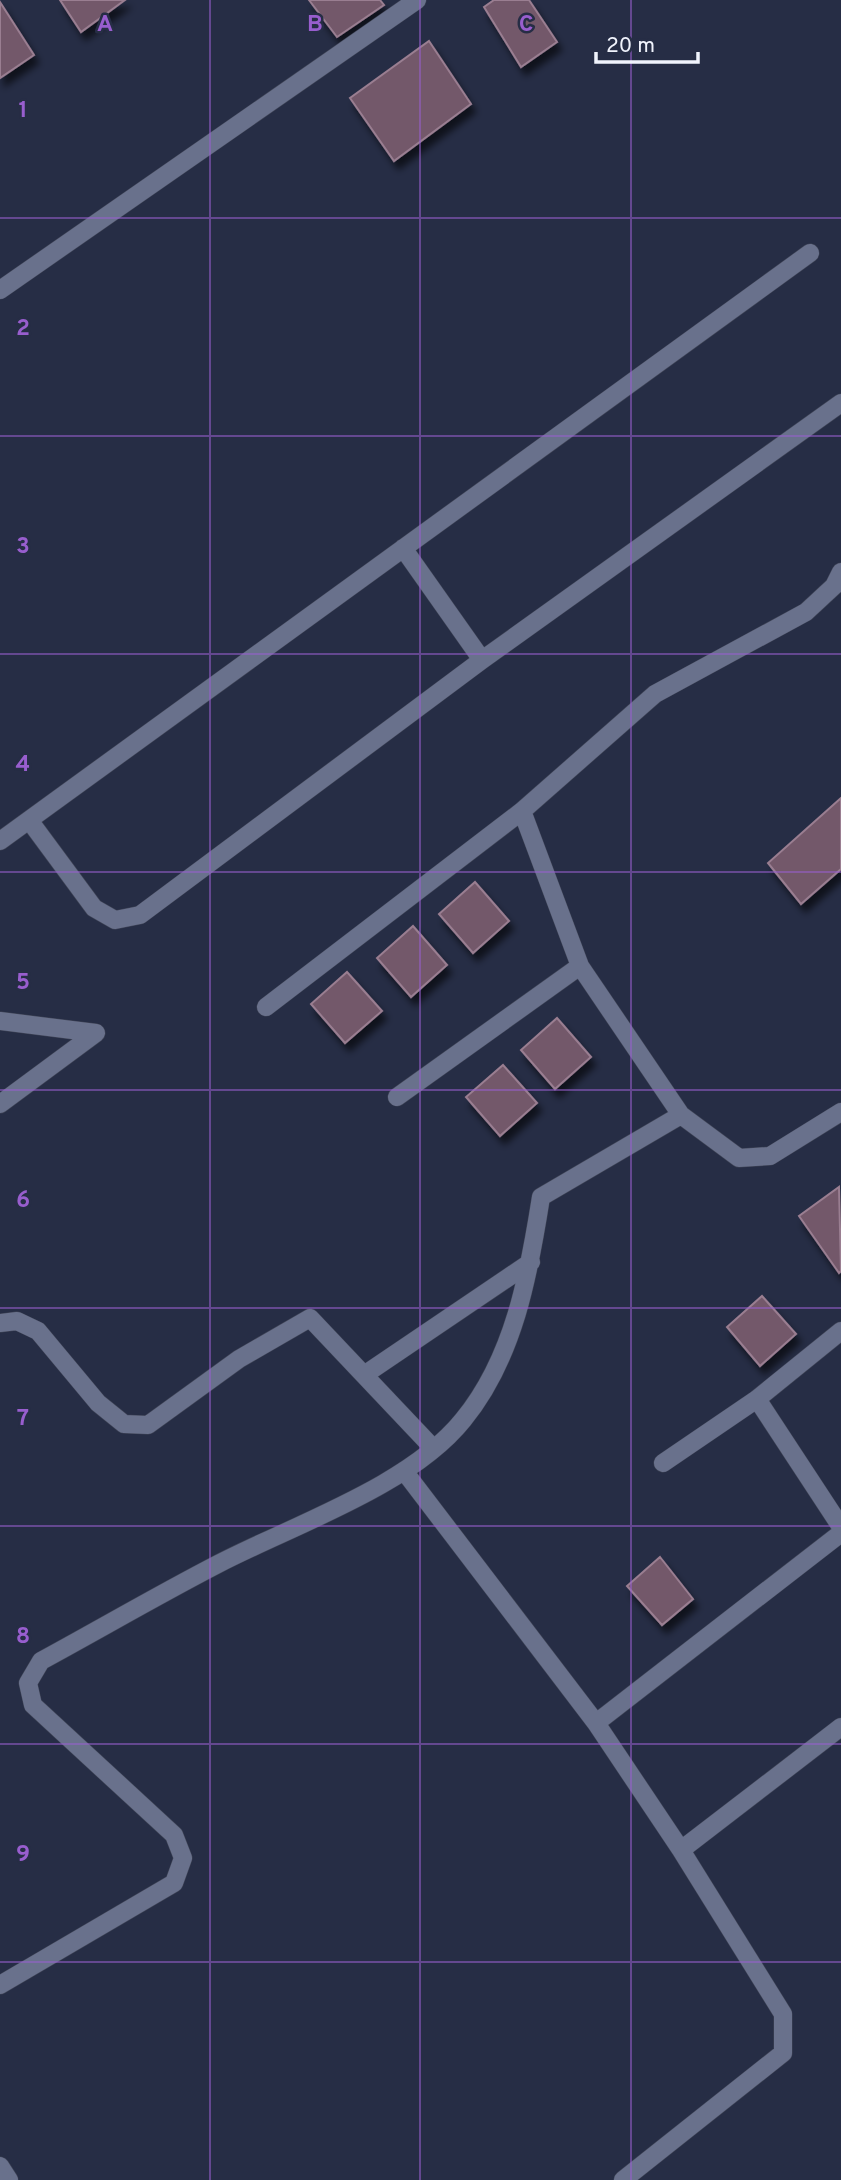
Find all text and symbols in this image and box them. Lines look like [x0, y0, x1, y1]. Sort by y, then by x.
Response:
text: A [97, 11, 113, 40]
text: B [307, 11, 323, 40]
text: C [519, 11, 533, 40]
scale bar [596, 21, 698, 65]
text: 20 m [606, 33, 655, 60]
text: 1 [18, 97, 28, 126]
text: 2 [16, 315, 30, 344]
text: 3 [16, 533, 30, 562]
text: 4 [16, 751, 30, 780]
text: 5 [16, 969, 30, 998]
text: 6 [16, 1187, 30, 1216]
text: 7 [17, 1405, 29, 1434]
text: 8 [16, 1623, 30, 1652]
text: 9 [16, 1841, 30, 1870]

